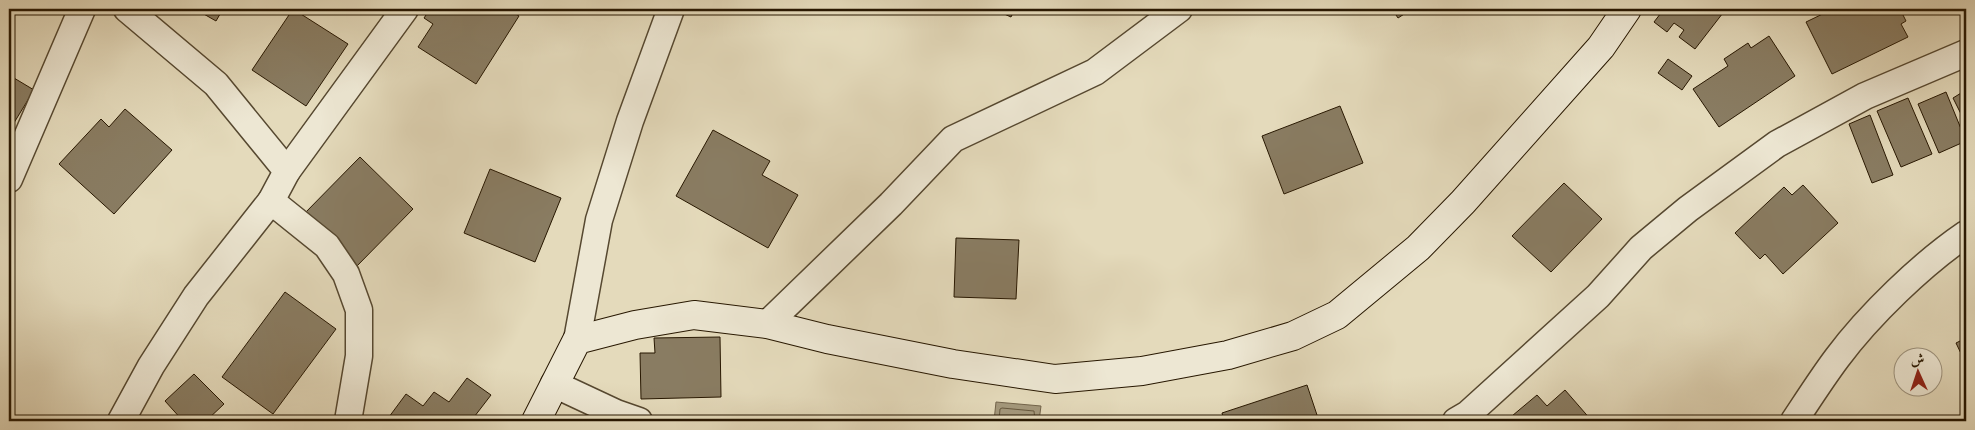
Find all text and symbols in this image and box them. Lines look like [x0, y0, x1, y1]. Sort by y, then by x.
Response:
north arrow [1892, 348, 1942, 398]
text: ش [1910, 353, 1925, 367]

